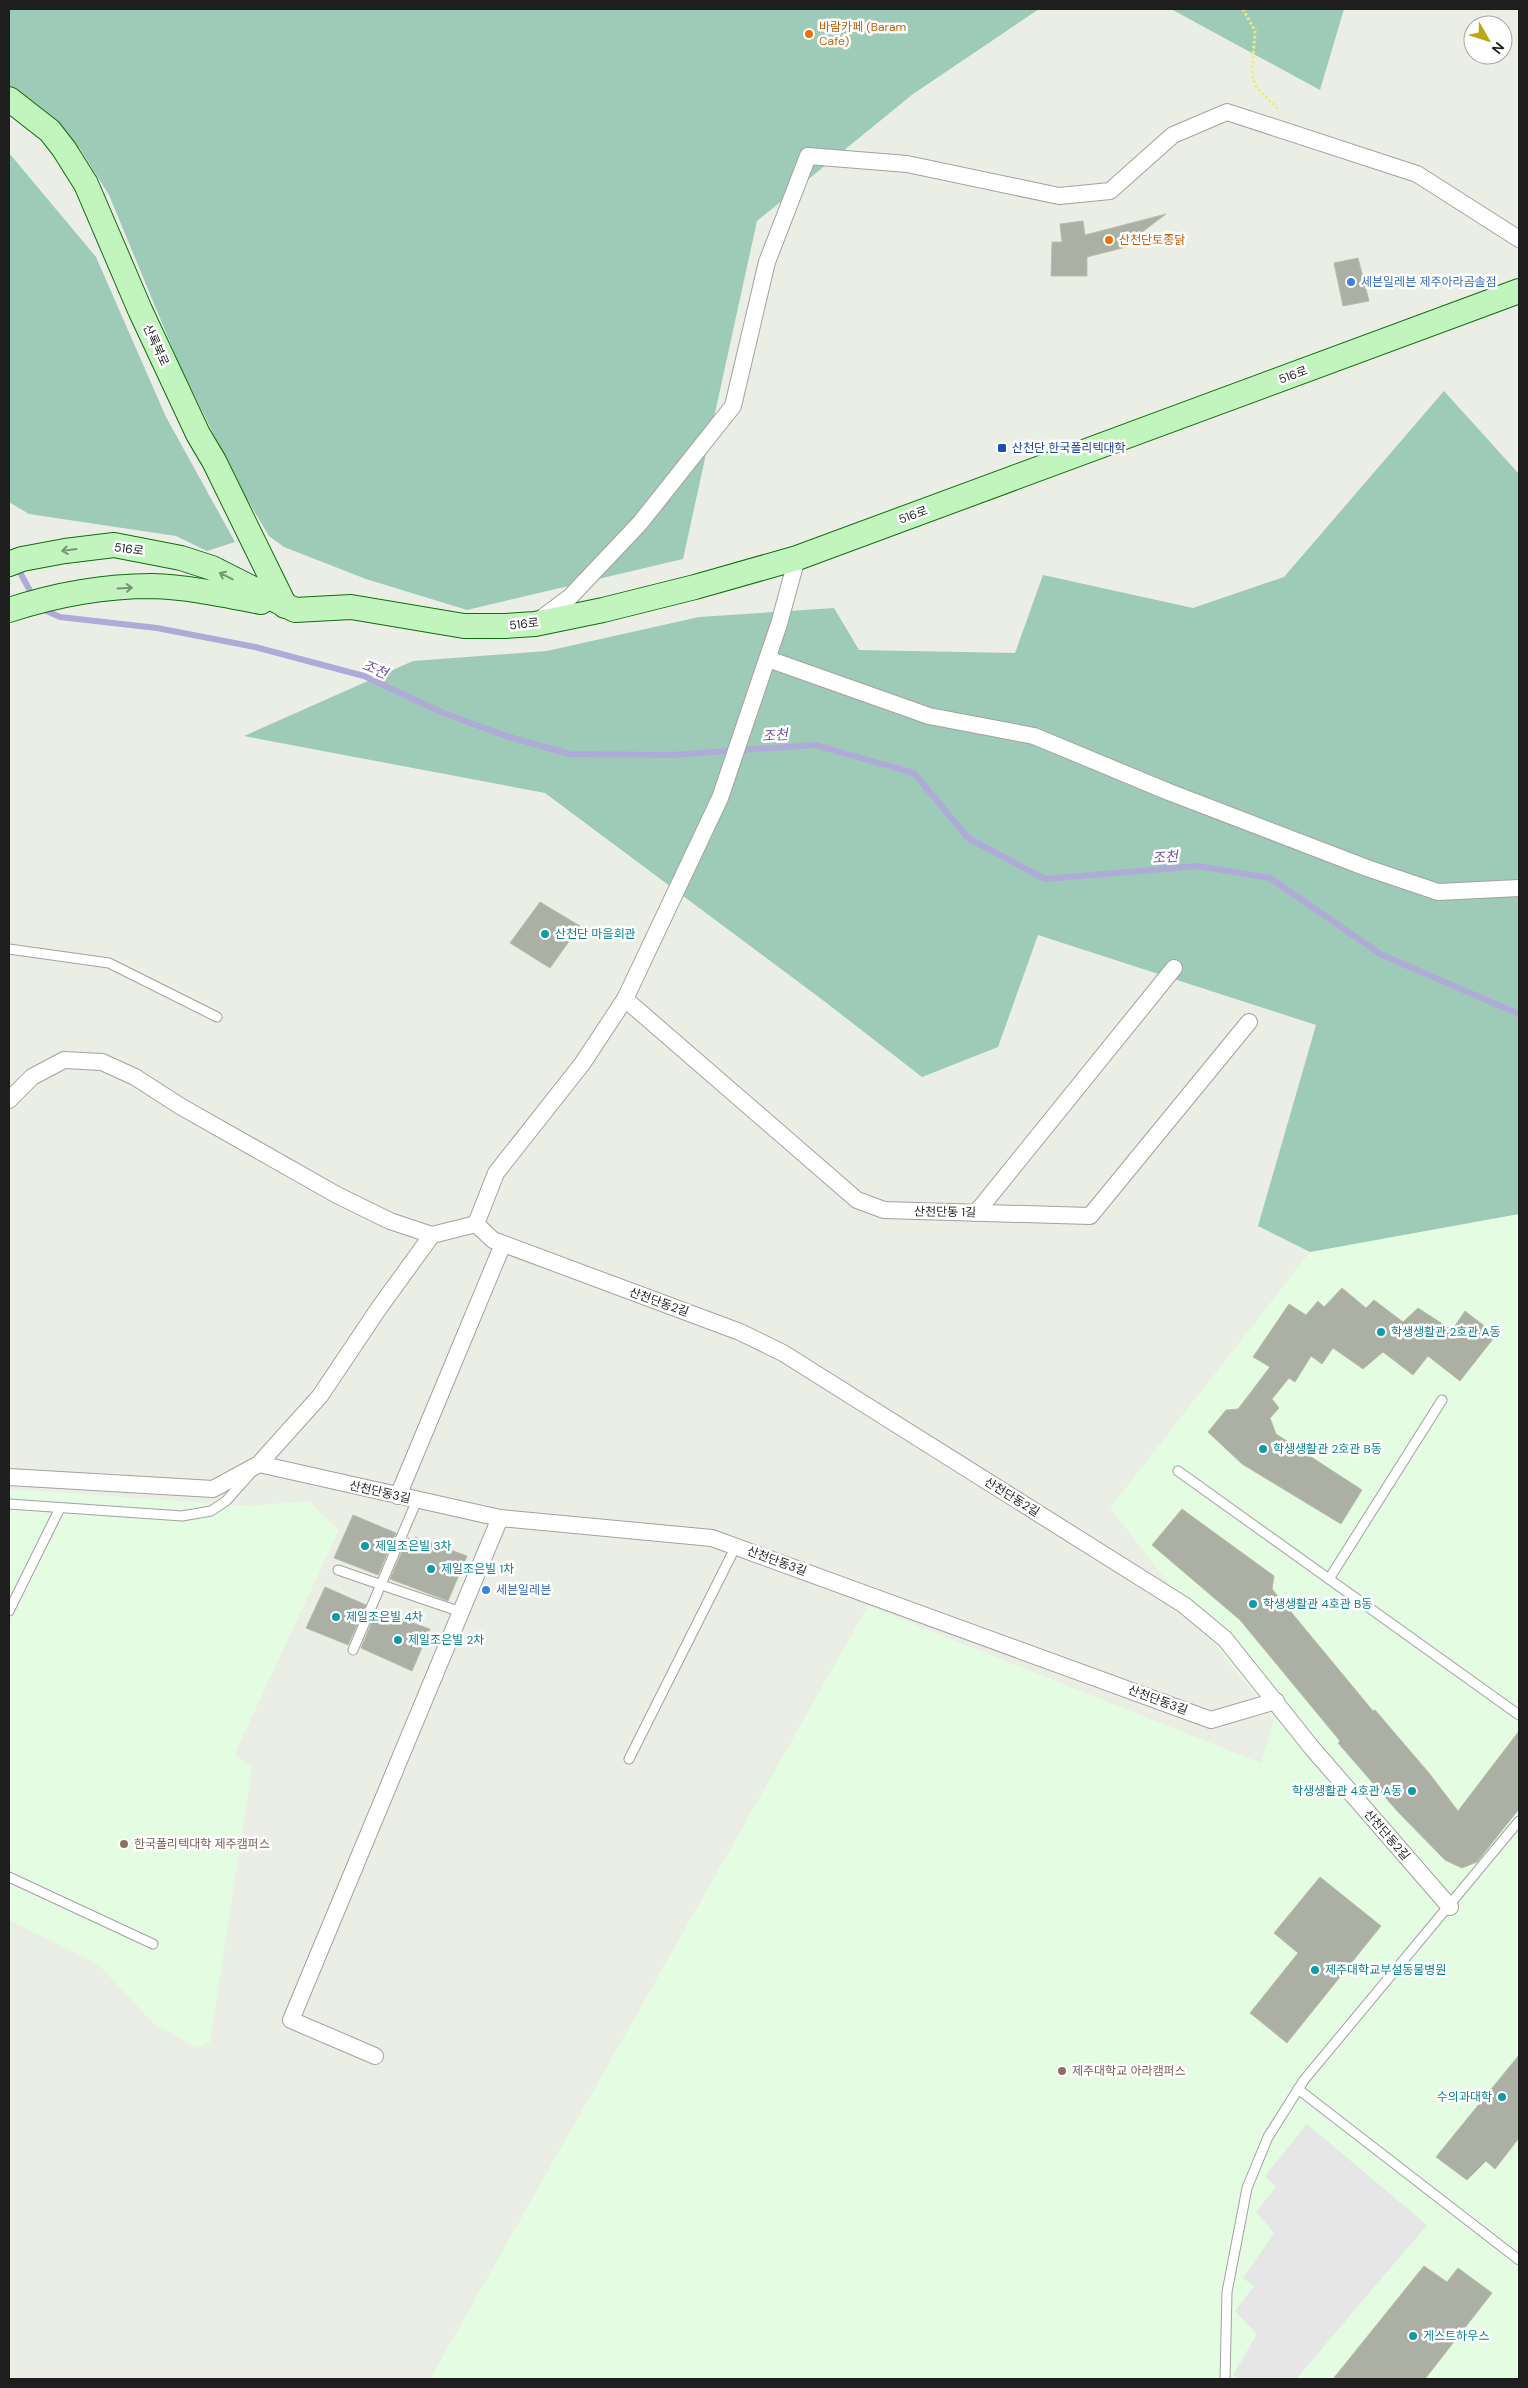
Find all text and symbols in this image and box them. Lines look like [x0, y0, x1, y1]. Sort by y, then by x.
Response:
north arrow [1463, 15, 1513, 65]
place label: 바람카페 (Baram Cafe) [819, 19, 906, 49]
marker: 바람카페 (Baram Cafe) [803, 28, 815, 40]
text: N [1488, 39, 1508, 58]
place label: 산천단토종닭 [1119, 232, 1185, 248]
marker: 산천단토종닭 [1103, 234, 1115, 246]
place label: 세븐일레븐 제주아라곰솔점 [1361, 274, 1497, 290]
marker: 세븐일레븐 제주아라곰솔점 [1345, 276, 1357, 288]
street label: 산록북로 [139, 322, 173, 368]
street label: 516로 [1276, 362, 1310, 388]
place label: 산천단 한국폴리텍대학 [1012, 440, 1126, 456]
marker: 산천단 한국폴리텍대학 [996, 442, 1008, 454]
street label: 516로 [896, 502, 930, 528]
street label: 516로 [113, 539, 145, 559]
one-way arrow [61, 546, 77, 556]
one-way arrow [219, 571, 234, 580]
one-way arrow [117, 583, 133, 592]
street label: 516로 [508, 614, 540, 634]
water label: 조천 [360, 656, 391, 683]
water label: 조천 [762, 725, 790, 745]
water label: 조천 [1151, 847, 1180, 867]
place label: 산천단 마을회관 [555, 926, 635, 942]
marker: 산천단 마을회관 [539, 928, 551, 940]
street label: 산천단동 1길 [914, 1203, 976, 1221]
street label: 산천단동2길 [627, 1284, 691, 1320]
place label: 학생생활관 2호관 A동 [1391, 1324, 1501, 1340]
marker: 학생생활관 2호관 A동 [1375, 1326, 1387, 1338]
place label: 학생생활관 2호관 B동 [1273, 1441, 1382, 1457]
marker: 학생생활관 2호관 B동 [1257, 1443, 1269, 1455]
street label: 산천단동2길 [981, 1474, 1043, 1520]
street label: 산천단동3길 [348, 1477, 412, 1507]
place label: 제일조은빌 3차 [375, 1538, 452, 1554]
marker: 제일조은빌 3차 [359, 1540, 371, 1552]
street label: 산천단동3길 [745, 1543, 809, 1579]
place label: 제일조은빌 1차 [441, 1561, 514, 1577]
marker: 제일조은빌 1차 [425, 1563, 437, 1575]
place label: 세븐일레븐 [496, 1582, 551, 1598]
marker: 세븐일레븐 [480, 1584, 492, 1596]
place label: 학생생활관 4호관 B동 [1263, 1596, 1372, 1612]
marker: 학생생활관 4호관 B동 [1247, 1598, 1259, 1610]
place label: 제일조은빌 4차 [346, 1609, 423, 1625]
marker: 제일조은빌 4차 [330, 1611, 342, 1623]
place label: 제일조은빌 2차 [408, 1632, 484, 1648]
marker: 제일조은빌 2차 [392, 1634, 404, 1646]
street label: 산천단동3길 [1126, 1682, 1190, 1718]
place label: 학생생활관 4호관 A동 [1292, 1783, 1402, 1799]
marker: 학생생활관 4호관 A동 [1406, 1785, 1418, 1797]
street label: 산천단동2길 [1361, 1806, 1413, 1864]
place label: 한국폴리텍대학 제주캠퍼스 [134, 1836, 270, 1852]
marker: 한국폴리텍대학 제주캠퍼스 [118, 1838, 130, 1850]
place label: 제주대학교부설동물병원 [1325, 1962, 1446, 1978]
marker: 제주대학교부설동물병원 [1309, 1964, 1321, 1976]
place label: 제주대학교 아라캠퍼스 [1072, 2063, 1186, 2079]
marker: 제주대학교 아라캠퍼스 [1056, 2065, 1068, 2077]
place label: 수의과대학 [1437, 2089, 1492, 2105]
marker: 수의과대학 [1496, 2091, 1508, 2103]
place label: 게스트하우스 [1423, 2328, 1489, 2344]
marker: 게스트하우스 [1407, 2330, 1419, 2342]

